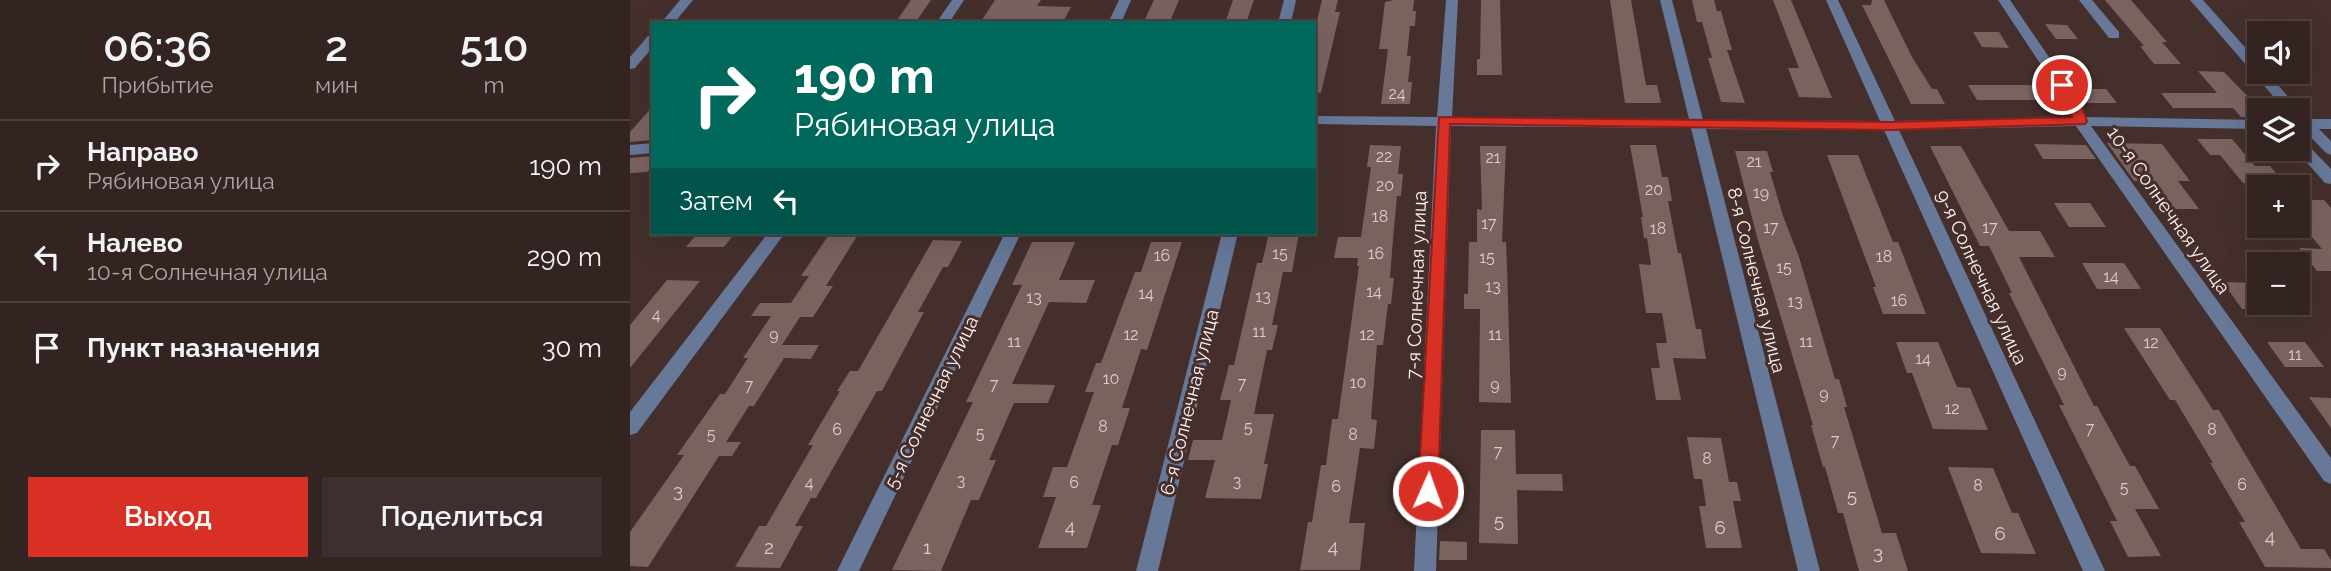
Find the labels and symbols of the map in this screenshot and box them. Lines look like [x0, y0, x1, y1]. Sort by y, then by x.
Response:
pin [2032, 55, 2092, 115]
house number: 24 [1388, 84, 1406, 103]
street label: 10-я Солнечная улица [2103, 122, 2235, 298]
house number: 22 [1376, 147, 1392, 166]
house number: 21 [1485, 148, 1501, 167]
house number: 21 [1746, 152, 1762, 171]
house number: 20 [1376, 176, 1394, 195]
house number: 20 [1645, 180, 1663, 199]
house number: 19 [1753, 183, 1769, 202]
street label: 8-я Солнечная улица [1723, 185, 1791, 375]
street label: 9-я Солнечная улица [1932, 186, 2032, 368]
street label: 7-я Солнечная улица [1402, 190, 1430, 380]
house number: 18 [1372, 207, 1388, 226]
house number: 17 [1481, 214, 1497, 233]
house number: 17 [1763, 218, 1779, 237]
house number: 17 [1982, 218, 1998, 237]
house number: 18 [1650, 219, 1666, 238]
house number: 15 [1272, 244, 1288, 263]
house number: 16 [1368, 244, 1384, 263]
house number: 16 [1154, 246, 1170, 265]
house number: 18 [1876, 247, 1892, 266]
house number: 15 [1479, 248, 1495, 267]
house number: 15 [1776, 258, 1792, 277]
house number: 14 [2103, 267, 2119, 286]
house number: 13 [1485, 277, 1501, 296]
house number: 14 [1366, 282, 1382, 301]
house number: 14 [1138, 284, 1154, 303]
house number: 13 [1255, 287, 1271, 306]
house number: 13 [1026, 288, 1042, 307]
house number: 16 [1891, 291, 1907, 310]
house number: 13 [1787, 292, 1803, 311]
house number: 4 [652, 305, 661, 324]
street label: 6-я Солнечная улица [1155, 307, 1223, 497]
street label: 5-я Солнечная улица [879, 312, 983, 492]
house number: 11 [1252, 322, 1266, 341]
house number: 9 [769, 325, 779, 344]
house number: 12 [1123, 325, 1139, 344]
house number: 12 [1359, 325, 1375, 344]
house number: 11 [1488, 325, 1502, 344]
house number: 11 [1007, 332, 1021, 351]
house number: 11 [1799, 332, 1813, 351]
house number: 12 [2143, 333, 2159, 352]
house number: 11 [2288, 345, 2302, 364]
house number: 14 [1915, 349, 1931, 368]
house number: 9 [2057, 362, 2067, 381]
house number: 10 [1103, 369, 1119, 388]
house number: 10 [1350, 373, 1366, 392]
house number: 7 [1238, 374, 1247, 393]
house number: 7 [990, 375, 999, 394]
house number: 9 [1490, 375, 1500, 394]
house number: 7 [745, 376, 754, 395]
house number: 9 [1819, 384, 1829, 403]
house number: 12 [1944, 399, 1960, 418]
house number: 8 [1098, 417, 1108, 436]
house number: 5 [1244, 418, 1253, 437]
house number: 7 [2086, 419, 2095, 438]
house number: 6 [832, 420, 842, 439]
house number: 8 [2207, 420, 2217, 439]
house number: 5 [976, 423, 984, 443]
house number: 5 [707, 425, 716, 444]
house number: 8 [1348, 425, 1358, 444]
house number: 7 [1831, 431, 1840, 450]
house number: 7 [1494, 442, 1503, 461]
house number: 8 [1702, 449, 1712, 468]
position arrow [1391, 454, 1465, 528]
house number: 3 [957, 471, 965, 490]
house number: 3 [1233, 472, 1241, 491]
house number: 4 [805, 473, 814, 492]
house number: 6 [1069, 473, 1079, 492]
house number: 6 [2237, 475, 2247, 494]
house number: 8 [1973, 476, 1983, 495]
house number: 6 [1331, 477, 1341, 496]
house number: 5 [2120, 478, 2129, 497]
house number: 3 [673, 479, 683, 501]
house number: 5 [1847, 484, 1857, 506]
house number: 5 [1494, 509, 1504, 531]
house number: 4 [1065, 515, 1075, 537]
house number: 6 [1714, 516, 1726, 538]
house number: 6 [1994, 522, 2006, 544]
house number: 4 [2265, 525, 2275, 547]
house number: 4 [1328, 535, 1338, 557]
house number: 2 [764, 536, 774, 558]
house number: 1 [923, 536, 931, 558]
house number: 3 [1873, 541, 1883, 563]

